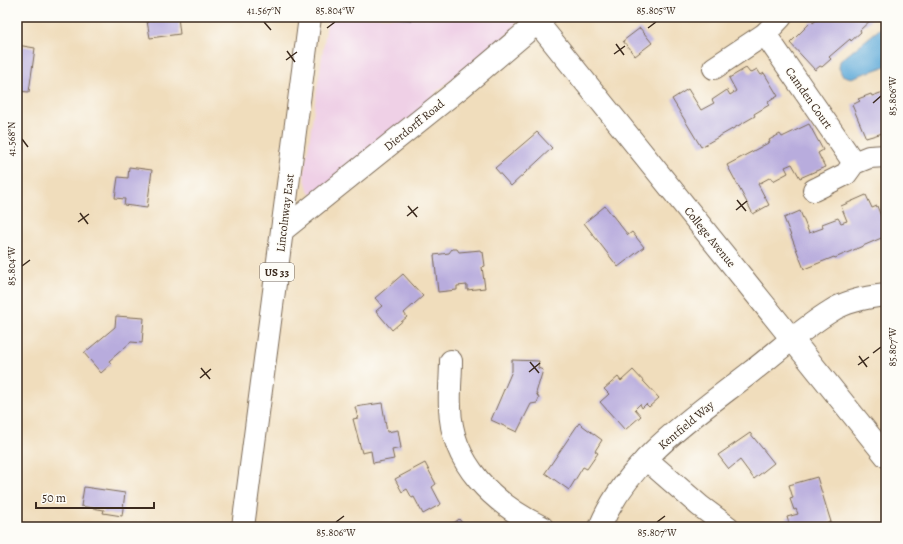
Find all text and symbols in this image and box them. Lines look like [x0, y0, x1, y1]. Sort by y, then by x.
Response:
text: 41.567°N [247, 4, 281, 17]
text: 85.804°W [315, 4, 355, 17]
text: 85.805°W [636, 4, 676, 17]
street label: Camden Court [782, 64, 836, 132]
text: 85.806°W [886, 76, 899, 116]
street label: Dierdorff Road [380, 95, 448, 154]
text: 41.568°N [5, 122, 18, 156]
street label: Lincolnway East [272, 173, 298, 253]
street label: College Avenue [681, 203, 739, 271]
text: 85.804°W [5, 246, 18, 286]
road number: US 33 [260, 263, 294, 281]
text: 85.807°W [886, 327, 899, 366]
street label: Kentfield Way [655, 397, 718, 453]
scale bar [36, 484, 154, 510]
text: 50 m [42, 490, 66, 506]
text: 85.806°W [316, 526, 356, 539]
text: 85.807°W [638, 526, 677, 539]

